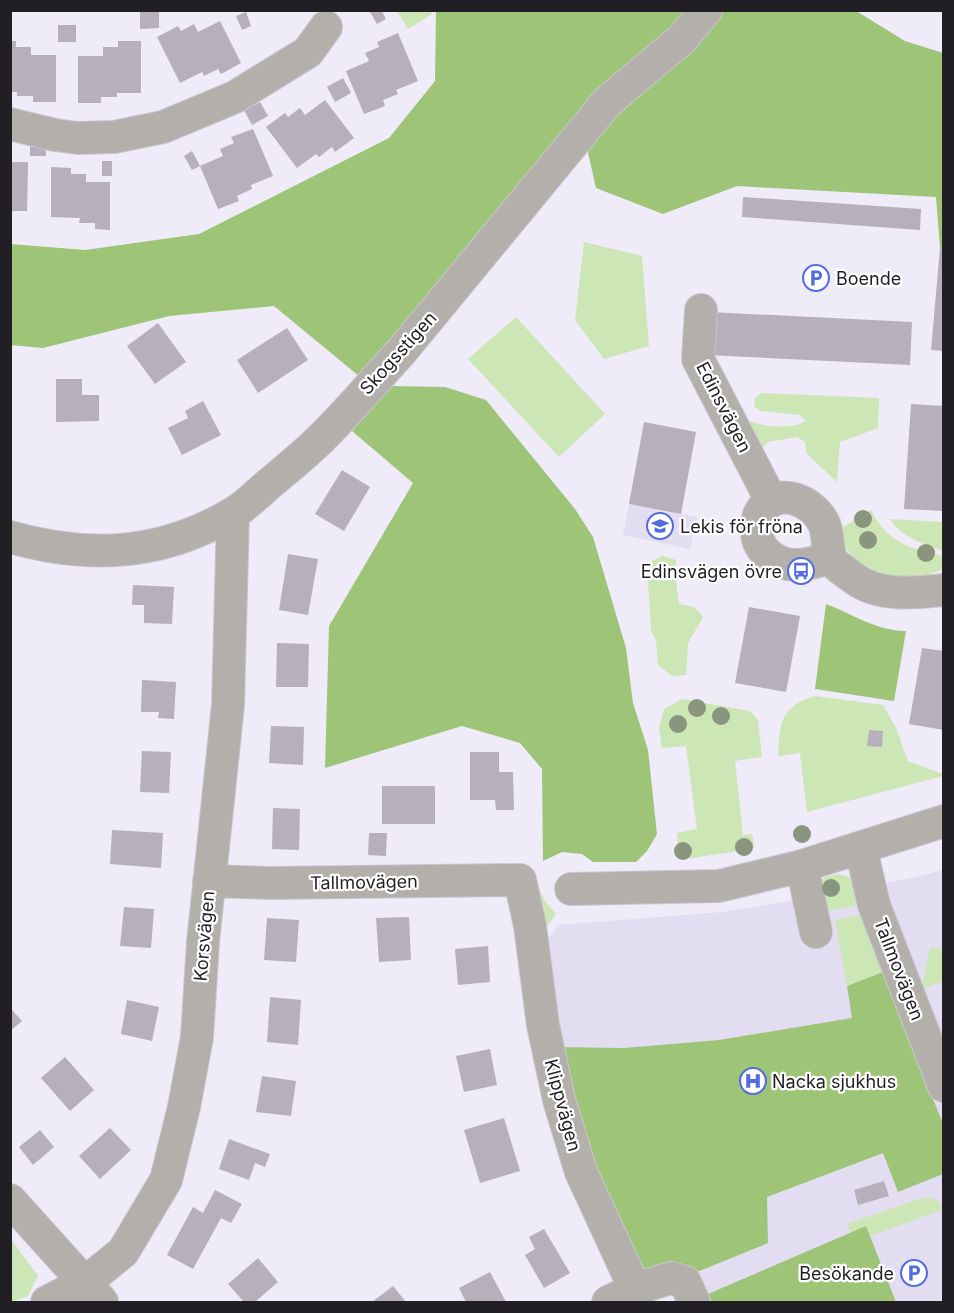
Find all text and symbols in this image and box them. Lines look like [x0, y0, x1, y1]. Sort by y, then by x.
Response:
parking icon: Boende [801, 263, 831, 293]
place label: Boende [836, 268, 901, 289]
street label: Skogsstigen [355, 307, 441, 399]
street label: Edinsvägen [692, 358, 756, 456]
school or university icon: Lekis för fröna [645, 511, 675, 541]
place label: Lekis för fröna [680, 516, 803, 537]
bus stop icon: Edinsvägen övre [786, 556, 816, 586]
place label: Edinsvägen övre [641, 561, 782, 582]
street label: Tallmovägen [310, 871, 418, 893]
street label: Korsvägen [190, 890, 218, 982]
street label: Tallmovägen [870, 915, 928, 1023]
street label: Klippvägen [541, 1056, 585, 1154]
hospital icon: Nacka sjukhus [738, 1066, 768, 1096]
place label: Nacka sjukhus [772, 1071, 896, 1092]
parking icon: Besökande [899, 1258, 929, 1288]
place label: Besökande [799, 1263, 894, 1284]

